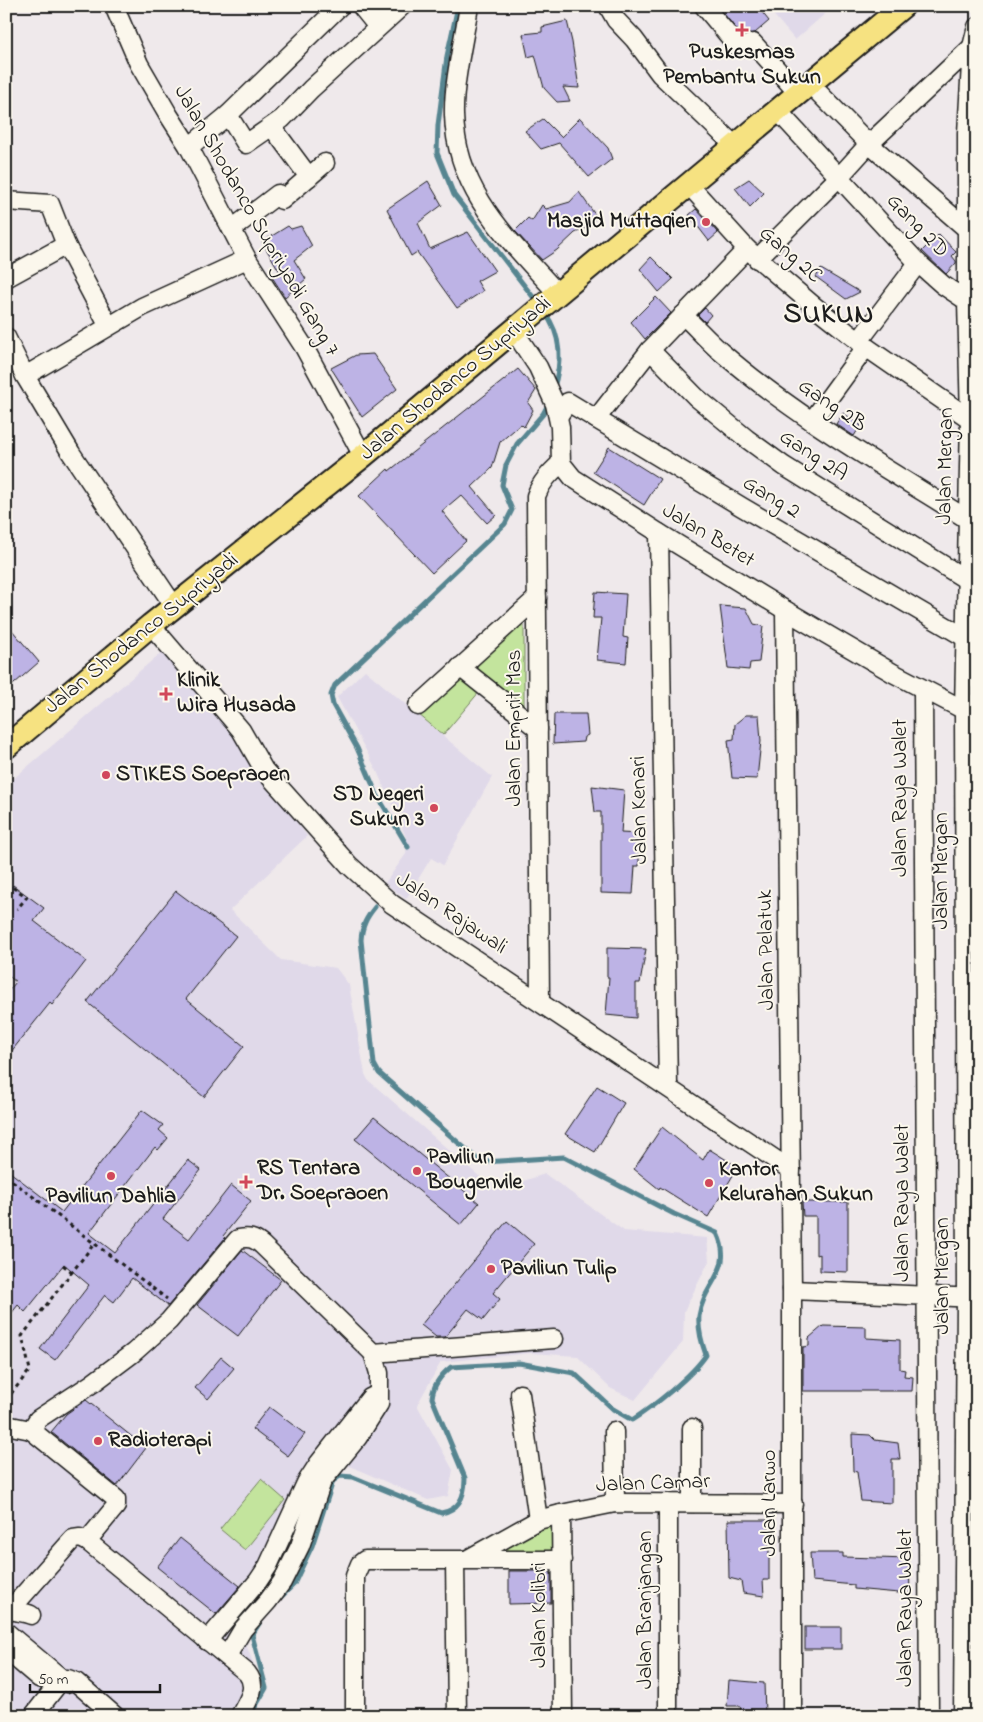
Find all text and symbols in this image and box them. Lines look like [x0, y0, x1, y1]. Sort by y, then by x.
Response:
marker: Puskesmas Pembantu Sukun [735, 23, 749, 37]
place label: Puskesmas Pembantu Sukun [663, 37, 821, 94]
street label: Jalan Shodanco Supriyadi Gang 7 [164, 79, 347, 363]
street label: Gang 2D [877, 186, 956, 266]
place label: Masjid Muttaqien [547, 206, 696, 238]
marker: Masjid Muttaqien [700, 216, 712, 228]
street label: Gang 2C [751, 218, 829, 292]
street label: Jalan Shodanco Supriyadi [353, 289, 560, 470]
district label: SUKUN [784, 295, 874, 336]
street label: Gang 2B [790, 371, 873, 442]
street label: Jalan Mergan [929, 407, 964, 525]
street label: Gang 2A [772, 422, 854, 491]
street label: Gang 2 [735, 468, 806, 529]
street label: Jalan Betet [655, 496, 761, 577]
street label: Jalan Shodanco Supriyadi [38, 545, 247, 723]
street label: Jalan Emprit Mas [499, 649, 531, 807]
place label: Klinik Wira Husada [177, 665, 296, 722]
marker: Klinik Wira Husada [159, 687, 173, 701]
street label: Jalan Raya Walet [885, 718, 918, 877]
street label: Jalan Kenari [623, 755, 657, 865]
place label: STIKES Soepraoen [116, 759, 290, 791]
marker: STIKES Soepraoen [100, 769, 112, 781]
place label: SD Negeri Sukun 3 [333, 779, 424, 836]
marker: SD Negeri Sukun 3 [428, 802, 440, 814]
street label: Jalan Mergan [926, 812, 959, 930]
street label: Jalan Rajawali [389, 865, 513, 963]
street label: Jalan Pelatuk [750, 889, 784, 1011]
street label: Jalan Raya Walet [887, 1123, 920, 1282]
place label: Paviliun Bougenvile [426, 1142, 524, 1200]
place label: RS Tentara Dr. Soepraoen [256, 1153, 388, 1210]
place label: Kantor Kelurahan Sukun [719, 1154, 873, 1211]
marker: Paviliun Bougenvile [411, 1165, 423, 1177]
marker: Paviliun Dahlia [105, 1170, 117, 1182]
marker: RS Tentara Dr. Soepraoen [239, 1175, 253, 1189]
marker: Kantor Kelurahan Sukun [703, 1177, 715, 1189]
place label: Paviliun Dahlia [46, 1181, 176, 1213]
street label: Jalan Mergan [927, 1217, 960, 1335]
place label: Paviliun Tulip [501, 1253, 617, 1285]
marker: Paviliun Tulip [485, 1263, 497, 1275]
place label: Radioterapi [108, 1425, 212, 1457]
marker: Radioterapi [92, 1435, 104, 1447]
street label: Jalan Larwo [754, 1449, 786, 1557]
street label: Jalan Camar [595, 1466, 711, 1502]
street label: Jalan Raya Walet [890, 1528, 923, 1687]
street label: Jalan Branjangan [630, 1531, 663, 1689]
street label: Jalan Kolibri [524, 1562, 556, 1668]
scale bar [30, 1662, 160, 1694]
text: 50 m [38, 1669, 69, 1691]

